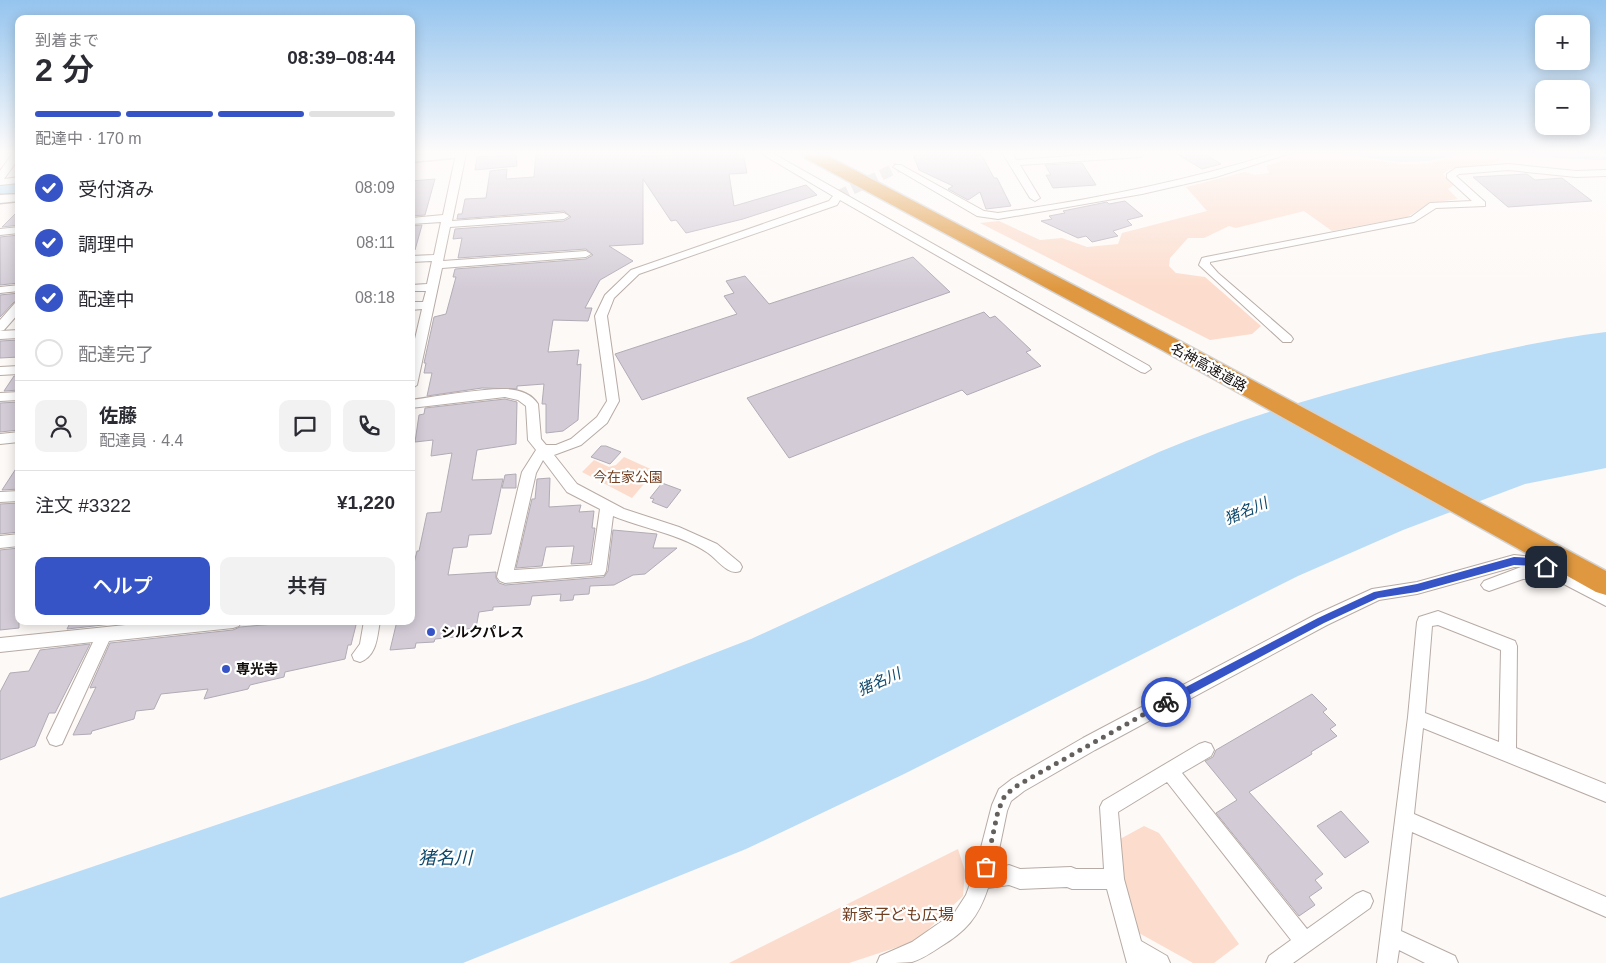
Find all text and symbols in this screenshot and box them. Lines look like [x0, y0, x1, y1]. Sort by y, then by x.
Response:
map controls [1535, 15, 1590, 135]
button: + [1535, 15, 1590, 70]
text: 到着まで [35, 32, 99, 49]
text: 08:39–08:44 [287, 47, 395, 68]
text: 2 分 [35, 52, 94, 88]
button: − [1535, 80, 1590, 135]
text: 配達中 · 170 m [35, 130, 142, 147]
icon: check [35, 174, 63, 202]
text: 受付済み [78, 179, 154, 200]
text: 08:09 [355, 179, 395, 196]
icon: check [35, 229, 63, 257]
text: 調理中 [78, 234, 135, 255]
text: 08:11 [356, 234, 395, 251]
icon: check [35, 284, 63, 312]
text: 配達中 [78, 289, 135, 310]
text: 08:18 [355, 289, 395, 306]
street label: 名神高速道路 [1168, 340, 1250, 394]
text: 配達完了 [78, 344, 154, 365]
button: person [35, 400, 87, 452]
button: chat [279, 400, 331, 452]
button: phone [343, 400, 395, 452]
text: 佐藤 [99, 405, 137, 426]
text: 配達員 · 4.4 [99, 432, 183, 449]
park label: 今在家公園 [593, 469, 663, 485]
text: ¥1,220 [337, 492, 395, 513]
water label: 猪名川 [1222, 493, 1272, 527]
text: 注文 #3322 [35, 495, 131, 516]
pin [1525, 546, 1567, 588]
icon: home [1532, 553, 1560, 581]
button: ヘルプ [35, 557, 210, 615]
button: 共有 [220, 557, 395, 615]
place label: シルクパレス [441, 624, 524, 640]
marker: シルクパレス [425, 626, 437, 638]
place label: 専光寺 [236, 661, 278, 677]
marker: 専光寺 [220, 663, 232, 675]
water label: 猪名川 [855, 664, 905, 698]
courier [1141, 677, 1191, 727]
icon: bike [1152, 688, 1180, 716]
pin [965, 846, 1007, 888]
water label: 猪名川 [418, 848, 474, 868]
icon: bag [972, 853, 1000, 881]
park label: 新家子ども広場 [842, 906, 954, 923]

